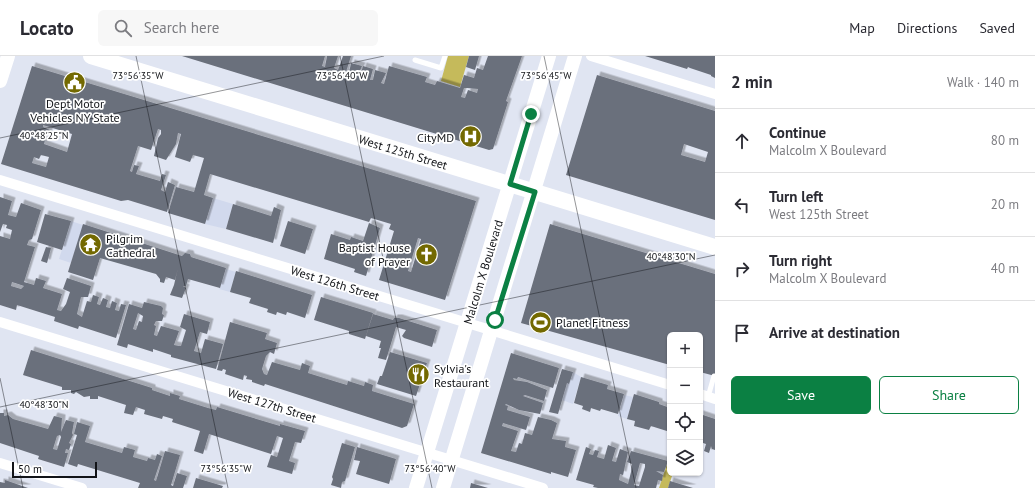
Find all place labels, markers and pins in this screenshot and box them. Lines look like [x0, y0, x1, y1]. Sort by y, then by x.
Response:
public building icon: Dept Motor Vehicles NY State [62, 69, 88, 95]
place label: Dept Motor Vehicles NY State [29, 96, 120, 125]
hospital icon: CityMD [457, 124, 483, 150]
place label: CityMD [417, 130, 454, 145]
place label: Pilgrim Cathedral [106, 231, 156, 260]
temple icon: Pilgrim Cathedral [77, 232, 103, 258]
place label: Baptist House of Prayer [339, 240, 410, 269]
church icon: Baptist House of Prayer [413, 241, 439, 267]
sports icon: Planet Fitness [528, 309, 554, 335]
place label: Planet Fitness [556, 315, 628, 330]
place label: Sylvia's Restaurant [434, 361, 489, 390]
restaurant icon: Sylvia's Restaurant [406, 362, 432, 388]

